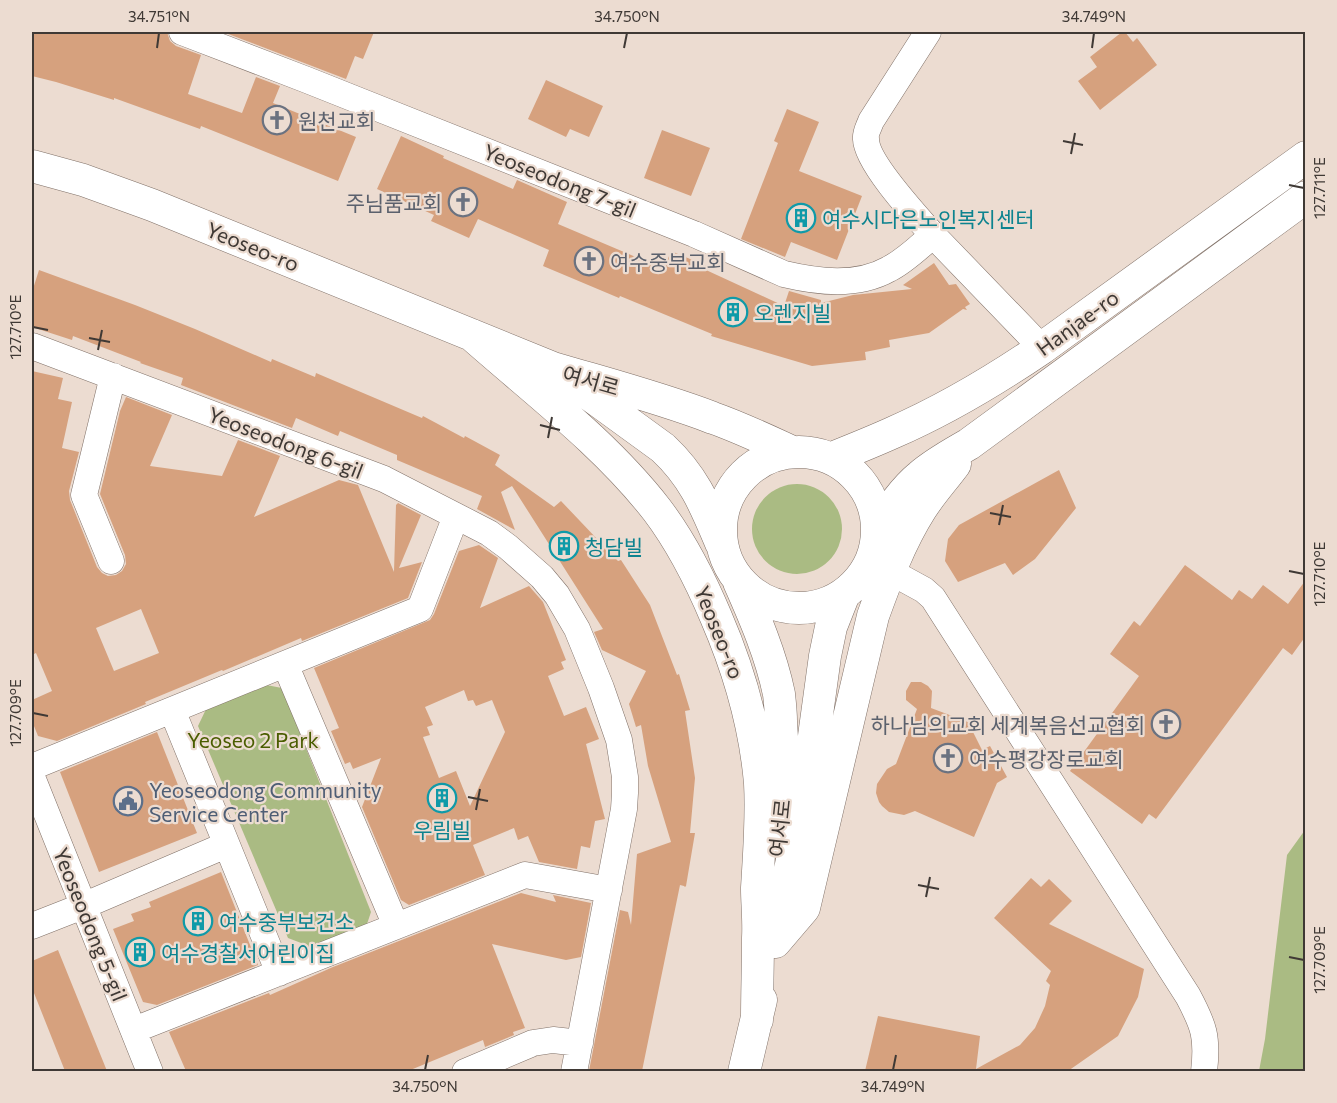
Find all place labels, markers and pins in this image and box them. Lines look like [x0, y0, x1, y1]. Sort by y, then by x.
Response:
church icon: 원천교회 [261, 104, 293, 136]
place label: 원천교회 [298, 108, 375, 133]
church icon: 주님품교회 [447, 186, 479, 218]
place label: 주님품교회 [345, 190, 442, 215]
building icon: 여수시다은노인복지센터 [785, 202, 817, 234]
place label: 여수시다은노인복지센터 [822, 206, 1035, 231]
church icon: 여수중부교회 [573, 245, 605, 277]
place label: 여수중부교회 [610, 249, 726, 274]
building icon: 오렌지빌 [717, 296, 749, 328]
place label: 오렌지빌 [754, 300, 831, 325]
building icon: 청담빌 [548, 530, 580, 562]
place label: 청담빌 [585, 534, 643, 559]
church icon: 하나님의교회 세계복음선교협회 [1150, 708, 1182, 740]
place label: 하나님의교회 세계복음선교협회 [870, 712, 1145, 737]
church icon: 여수평강장로교회 [932, 742, 964, 774]
place label: 여수평강장로교회 [969, 746, 1124, 771]
place label: Yeoseodong Community Service Center [149, 777, 382, 826]
building icon: 우림빌 [426, 782, 458, 814]
public building icon: Yeoseodong Community Service Center [112, 785, 144, 817]
place label: 우림빌 [413, 817, 471, 842]
building icon: 여수중부보건소 [182, 905, 214, 937]
place label: 여수중부보건소 [219, 909, 354, 934]
building icon: 여수경찰서어린이집 [124, 936, 156, 968]
place label: 여수경찰서어린이집 [161, 940, 335, 965]

